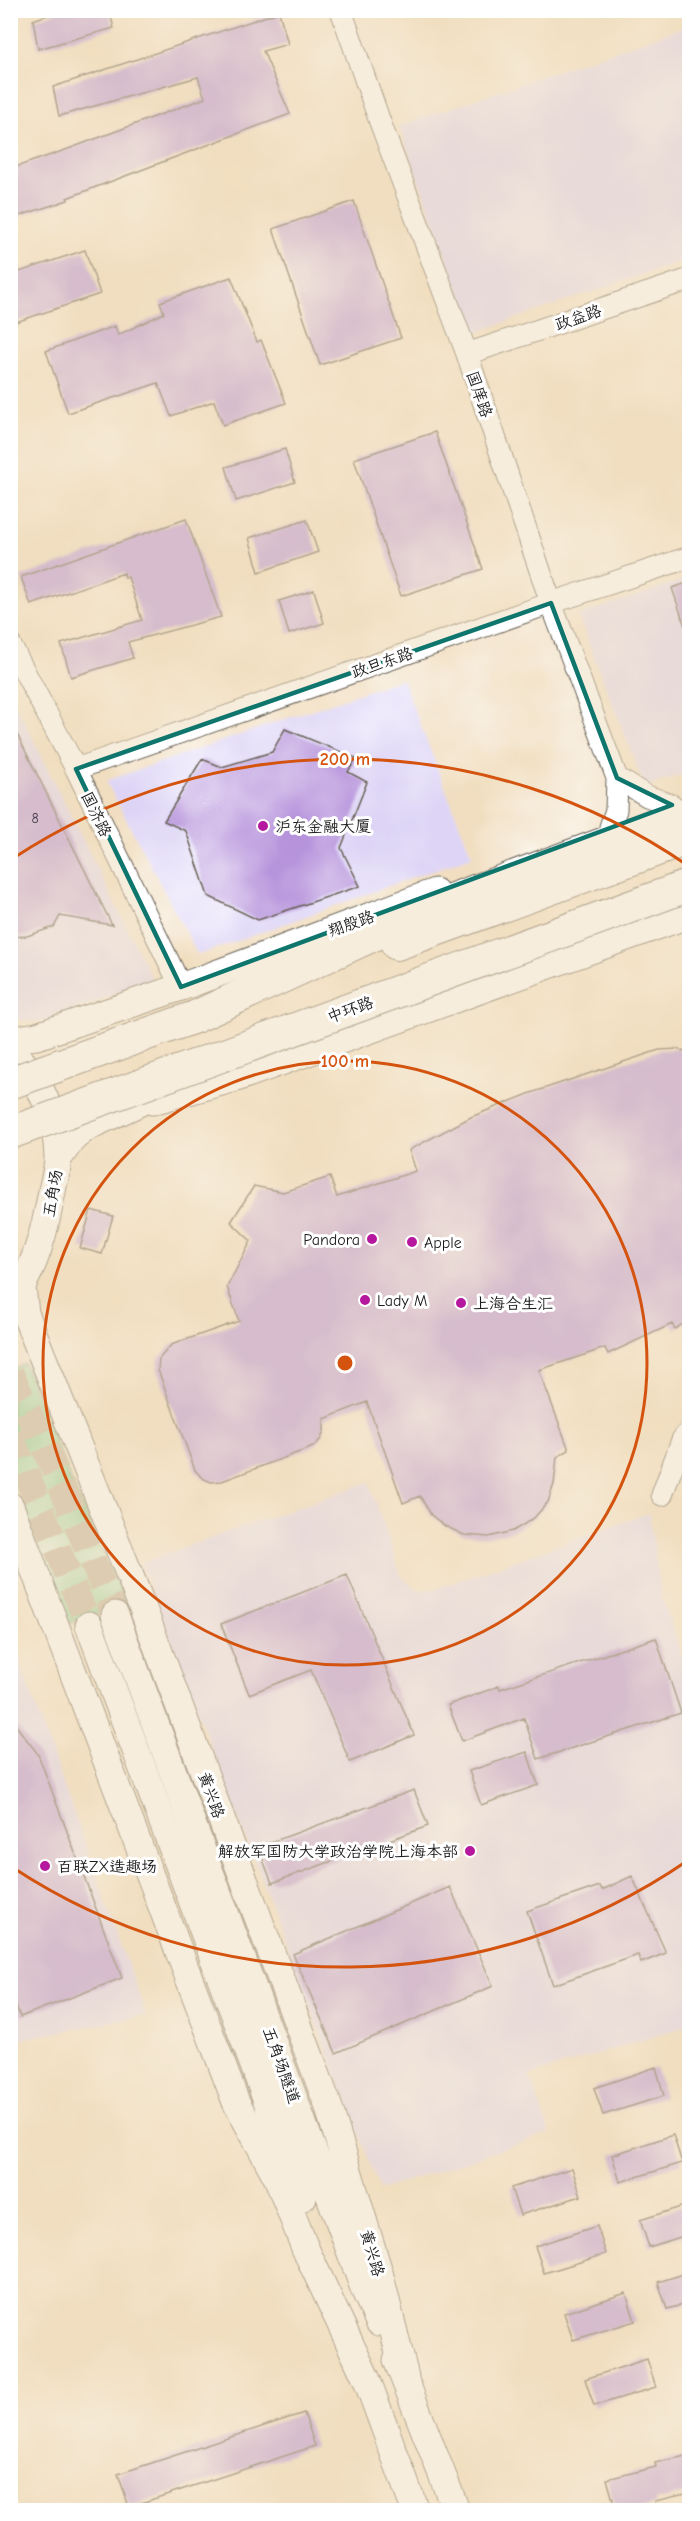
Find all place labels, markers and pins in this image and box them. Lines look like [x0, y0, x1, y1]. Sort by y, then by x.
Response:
place label: 沪东金融大厦 [275, 818, 371, 836]
marker: 沪东金融大厦 [256, 819, 270, 833]
place label: Pandora [303, 1231, 360, 1249]
marker: Pandora [365, 1232, 379, 1246]
place label: Apple [424, 1234, 462, 1252]
marker: Apple [405, 1235, 419, 1249]
place label: Lady M [377, 1292, 427, 1310]
marker: Lady M [358, 1293, 372, 1307]
place label: 上海合生汇 [473, 1295, 553, 1313]
marker: 上海合生汇 [454, 1296, 468, 1310]
centre of rings [335, 1353, 355, 1373]
place label: 解放军国防大学政治学院上海本部 [218, 1843, 458, 1861]
marker: 解放军国防大学政治学院上海本部 [463, 1844, 477, 1858]
place label: 百联ZX造趣场 [57, 1858, 157, 1876]
marker: 百联ZX造趣场 [38, 1859, 52, 1873]

